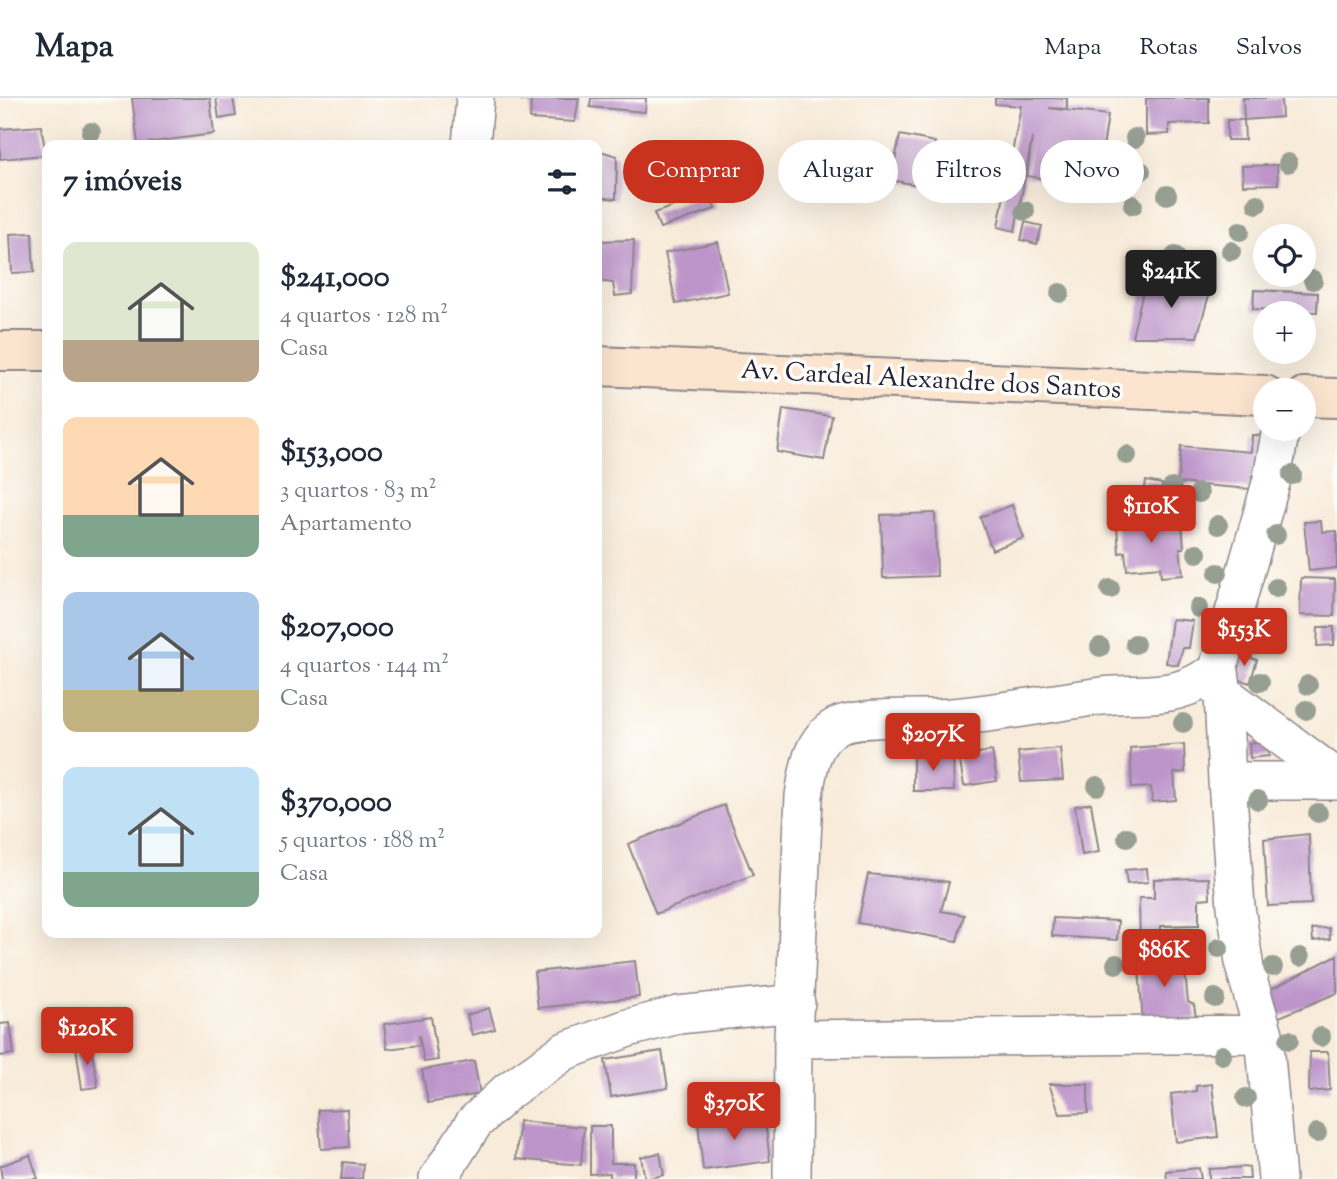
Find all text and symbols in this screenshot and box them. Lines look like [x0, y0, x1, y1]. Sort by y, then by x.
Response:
text: Mapa [35, 24, 114, 72]
text: Mapa [1044, 31, 1102, 65]
text: Rotas [1140, 31, 1198, 65]
text: Salvos [1236, 31, 1302, 65]
chip: Comprar [623, 140, 764, 203]
chip: Alugar [778, 140, 898, 203]
chip: Filtros [912, 140, 1026, 203]
chip: Novo [1040, 140, 1144, 203]
text: 7 imóveis [63, 161, 182, 204]
icon: filters [543, 163, 581, 201]
map controls [1253, 224, 1316, 441]
button: locate [1253, 224, 1316, 287]
pin: $241K [1122, 250, 1220, 310]
text: $241K [1141, 256, 1201, 289]
text: $241,000 [280, 257, 390, 300]
icon: home [119, 270, 203, 354]
text: 4 quartos · 128 m² [280, 300, 448, 333]
button: + [1253, 301, 1316, 364]
text: Casa [280, 333, 328, 366]
street label: Av. Cardeal Alexandre dos Santos [740, 353, 1122, 409]
button: − [1253, 378, 1316, 441]
text: $153,000 [280, 432, 383, 475]
icon: home [119, 445, 203, 529]
text: 3 quartos · 83 m² [280, 475, 437, 508]
pin: $110K [1102, 486, 1200, 545]
text: $110K [1123, 491, 1179, 524]
text: Apartamento [280, 508, 412, 541]
text: $207,000 [280, 607, 394, 650]
pin: $153K [1195, 608, 1293, 668]
text: $153K [1217, 614, 1271, 647]
icon: home [119, 620, 203, 704]
text: 4 quartos · 144 m² [280, 650, 449, 683]
text: Casa [280, 683, 328, 716]
pin: $207K [884, 714, 982, 773]
text: $207K [901, 719, 965, 752]
text: $370,000 [280, 782, 392, 825]
icon: home [119, 795, 203, 879]
text: 5 quartos · 188 m² [280, 825, 445, 858]
text: Casa [280, 858, 328, 891]
pin: $86K [1123, 930, 1205, 989]
text: $86K [1138, 935, 1190, 968]
pin: $120K [38, 1007, 136, 1067]
text: $120K [57, 1013, 117, 1046]
pin: $370K [685, 1082, 783, 1142]
text: $370K [703, 1088, 765, 1121]

